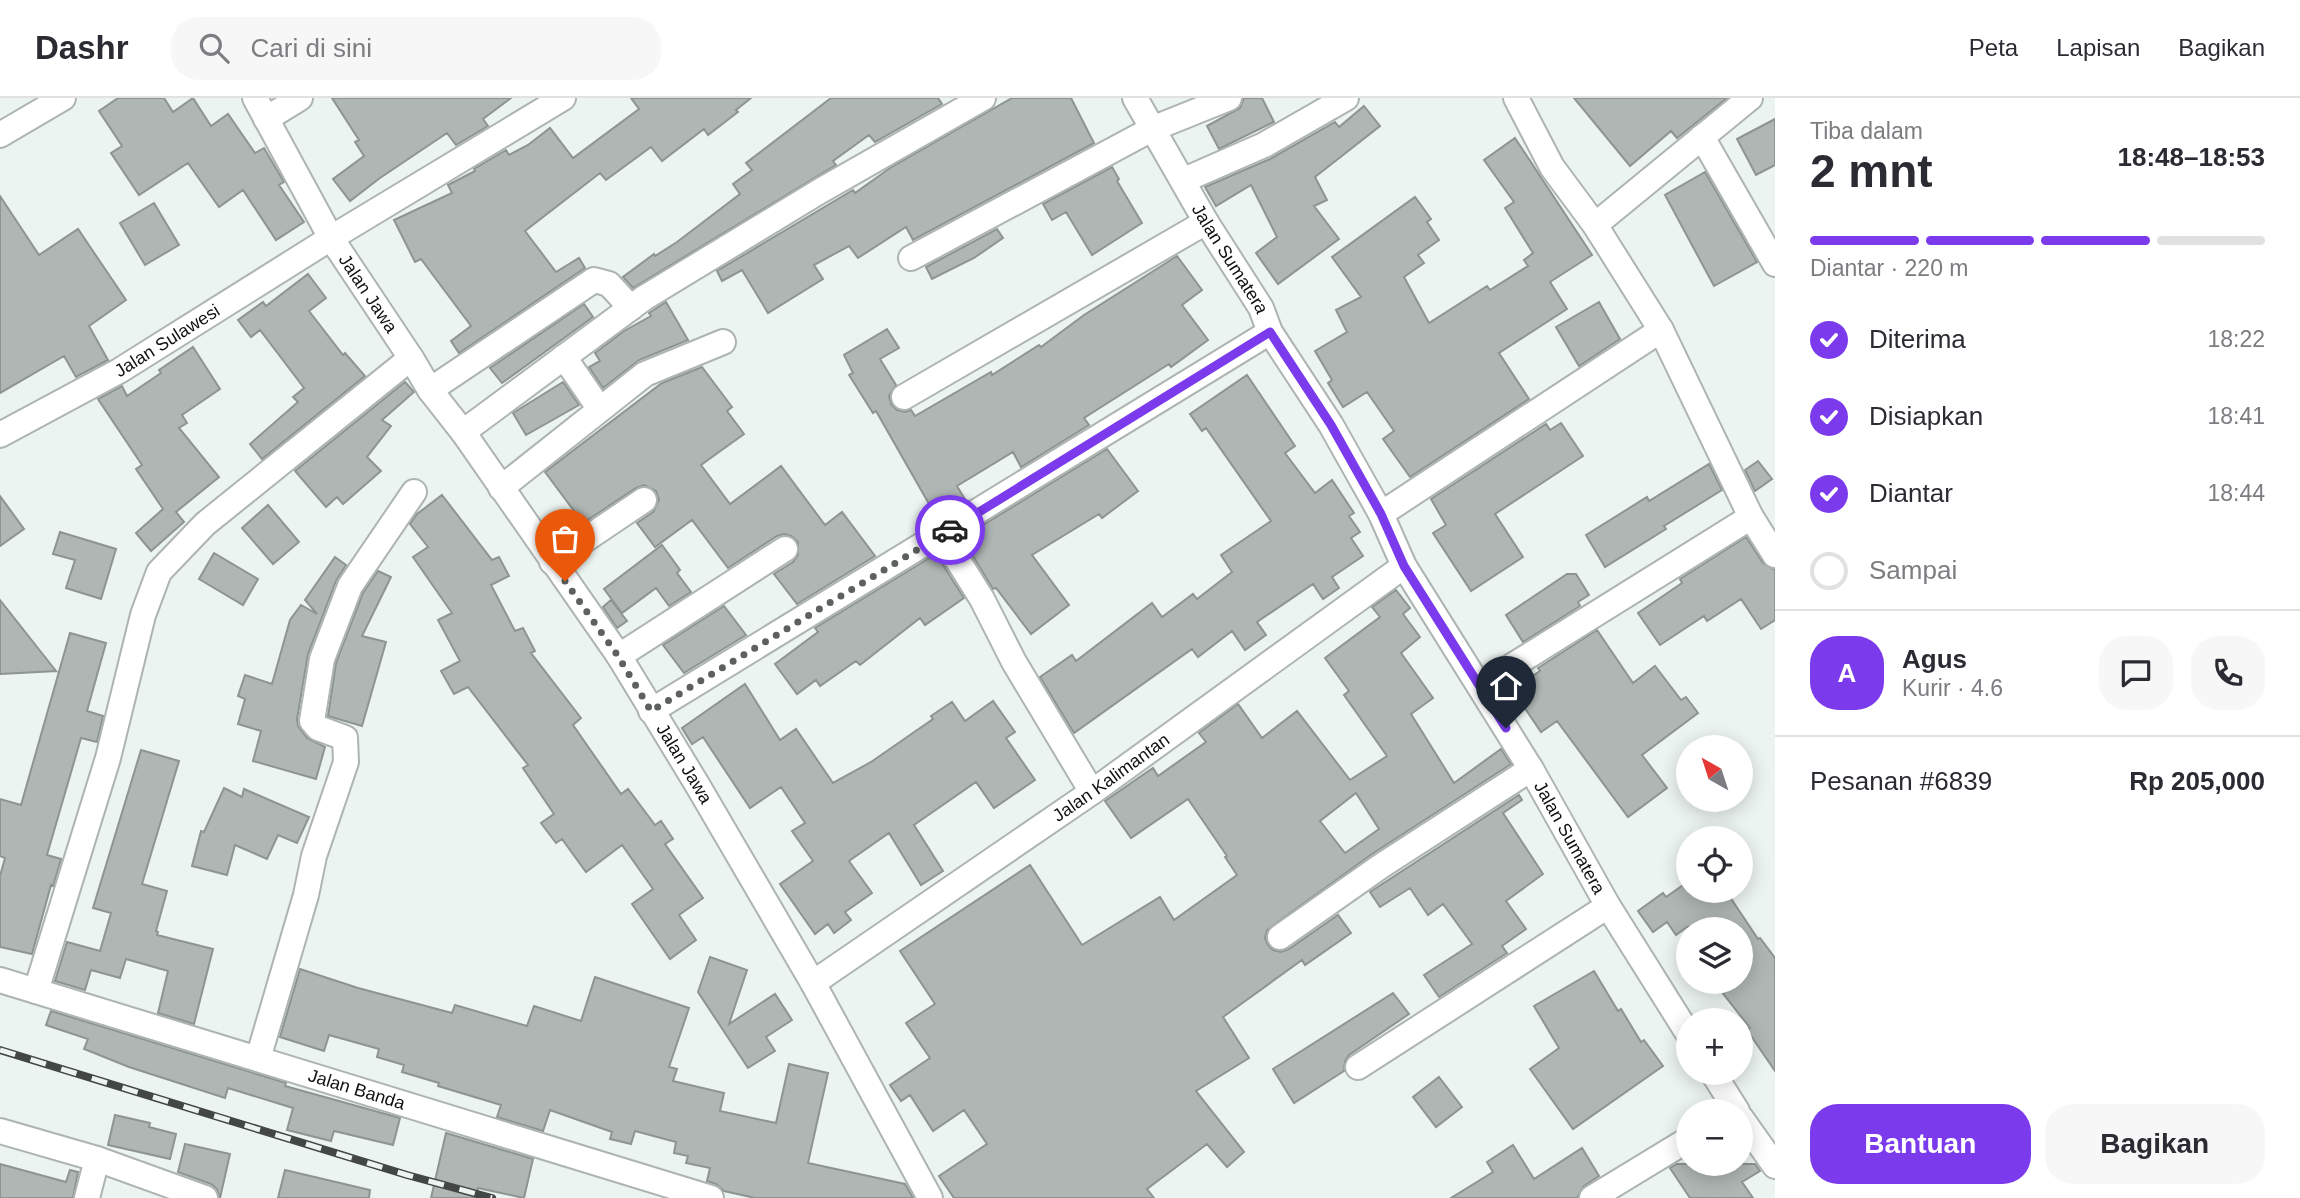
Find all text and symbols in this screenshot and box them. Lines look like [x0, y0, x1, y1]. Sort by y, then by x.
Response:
search box [171, 17, 661, 80]
text: Dashr [35, 29, 129, 66]
icon: search [195, 29, 233, 67]
text: Cari di sini [251, 33, 372, 63]
text: Peta [1969, 34, 2018, 61]
text: Lapisan [2056, 34, 2140, 61]
text: Bagikan [2178, 34, 2265, 61]
text: Tiba dalam [1810, 118, 1923, 144]
text: 18:48–18:53 [2118, 142, 2265, 172]
text: 2 mnt [1810, 145, 1933, 197]
street label: Jalan Sumatera [1188, 201, 1273, 317]
street label: Jalan Jawa [335, 250, 402, 337]
text: Diantar · 220 m [1810, 255, 1969, 281]
street label: Jalan Sulawesi [111, 300, 223, 381]
icon: check [1810, 321, 1848, 359]
text: Diterima [1869, 324, 1966, 354]
text: 18:22 [2207, 326, 2265, 352]
icon: check [1810, 398, 1848, 436]
text: Disiapkan [1869, 401, 1983, 431]
text: 18:41 [2207, 403, 2265, 429]
icon: check [1810, 475, 1848, 513]
text: Diantar [1869, 478, 1953, 508]
text: 18:44 [2207, 480, 2265, 506]
courier [915, 495, 985, 565]
pin [535, 509, 595, 581]
icon: car [931, 511, 969, 549]
icon: bag [546, 520, 584, 558]
text: Sampai [1869, 555, 1957, 585]
button: chat [2099, 636, 2173, 710]
button: phone [2191, 636, 2265, 710]
text: Agus [1902, 644, 1967, 674]
pin [1476, 656, 1536, 728]
text: A [1838, 658, 1856, 688]
icon: home [1487, 667, 1525, 705]
text: Kurir · 4.6 [1902, 675, 2003, 701]
street label: Jalan Jawa [652, 720, 717, 808]
street label: Jalan Kalimantan [1049, 729, 1173, 826]
north arrow [1676, 735, 1754, 812]
map controls [1676, 735, 1753, 1176]
text: Pesanan #6839 [1810, 766, 1992, 796]
text: Rp 205,000 [2129, 766, 2265, 796]
street label: Jalan Sumatera [1530, 778, 1610, 898]
button: locate [1676, 826, 1753, 903]
button: layers [1676, 917, 1753, 994]
button: + [1676, 1008, 1753, 1085]
street label: Jalan Banda [306, 1065, 408, 1114]
button: − [1676, 1099, 1753, 1176]
button: Bantuan [1810, 1104, 2031, 1184]
button: Bagikan [2045, 1104, 2265, 1184]

